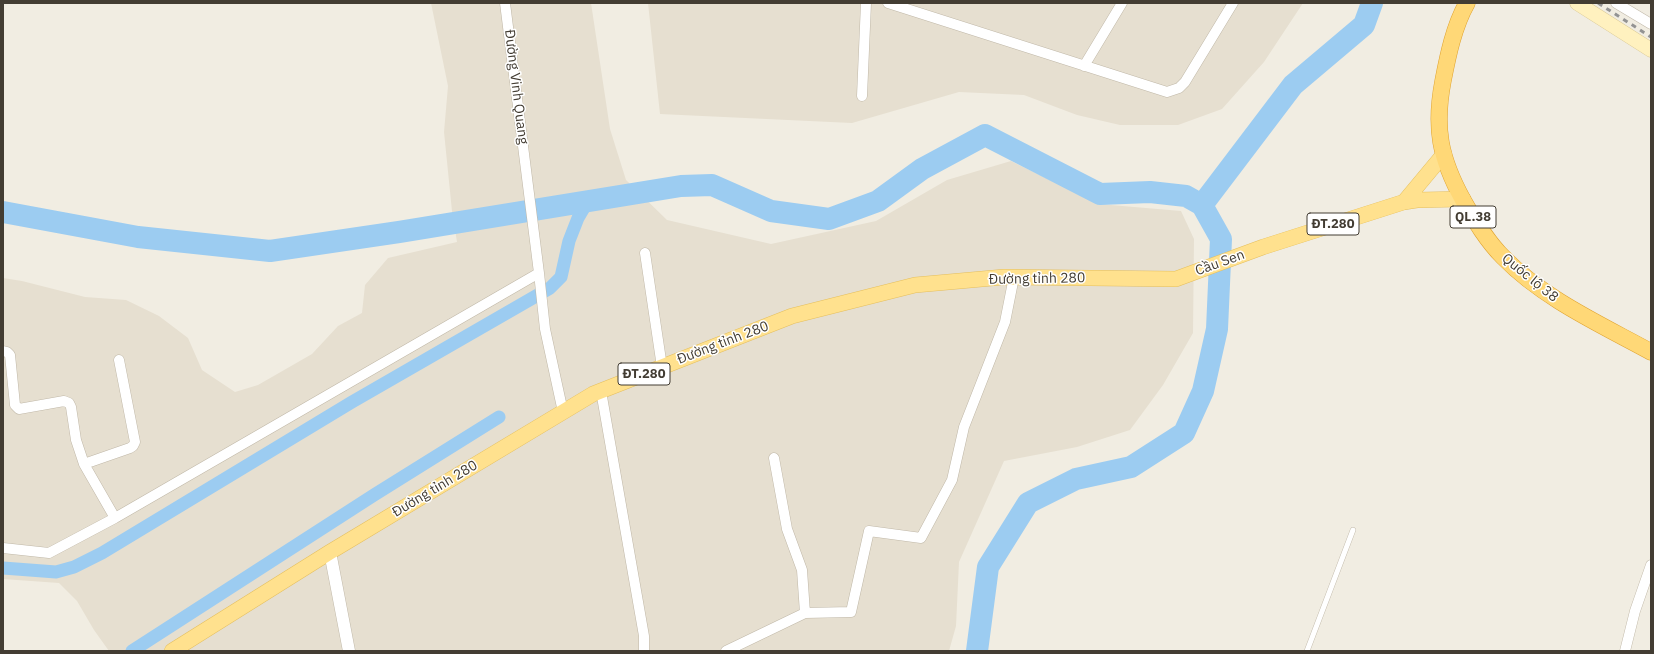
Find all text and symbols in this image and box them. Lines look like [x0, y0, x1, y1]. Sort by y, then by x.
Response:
street label: Đường Vinh Quang [501, 29, 531, 145]
road number: QL.38 [1450, 206, 1496, 228]
road number: ĐT.280 [1307, 213, 1359, 235]
street label: Cầu Sen [1193, 246, 1247, 280]
street label: Quốc lộ 38 [1498, 250, 1562, 306]
street label: Đường tỉnh 280 [989, 270, 1085, 288]
street label: Đường tỉnh 280 [675, 318, 771, 368]
road number: ĐT.280 [618, 363, 670, 385]
street label: Đường tỉnh 280 [389, 457, 481, 521]

